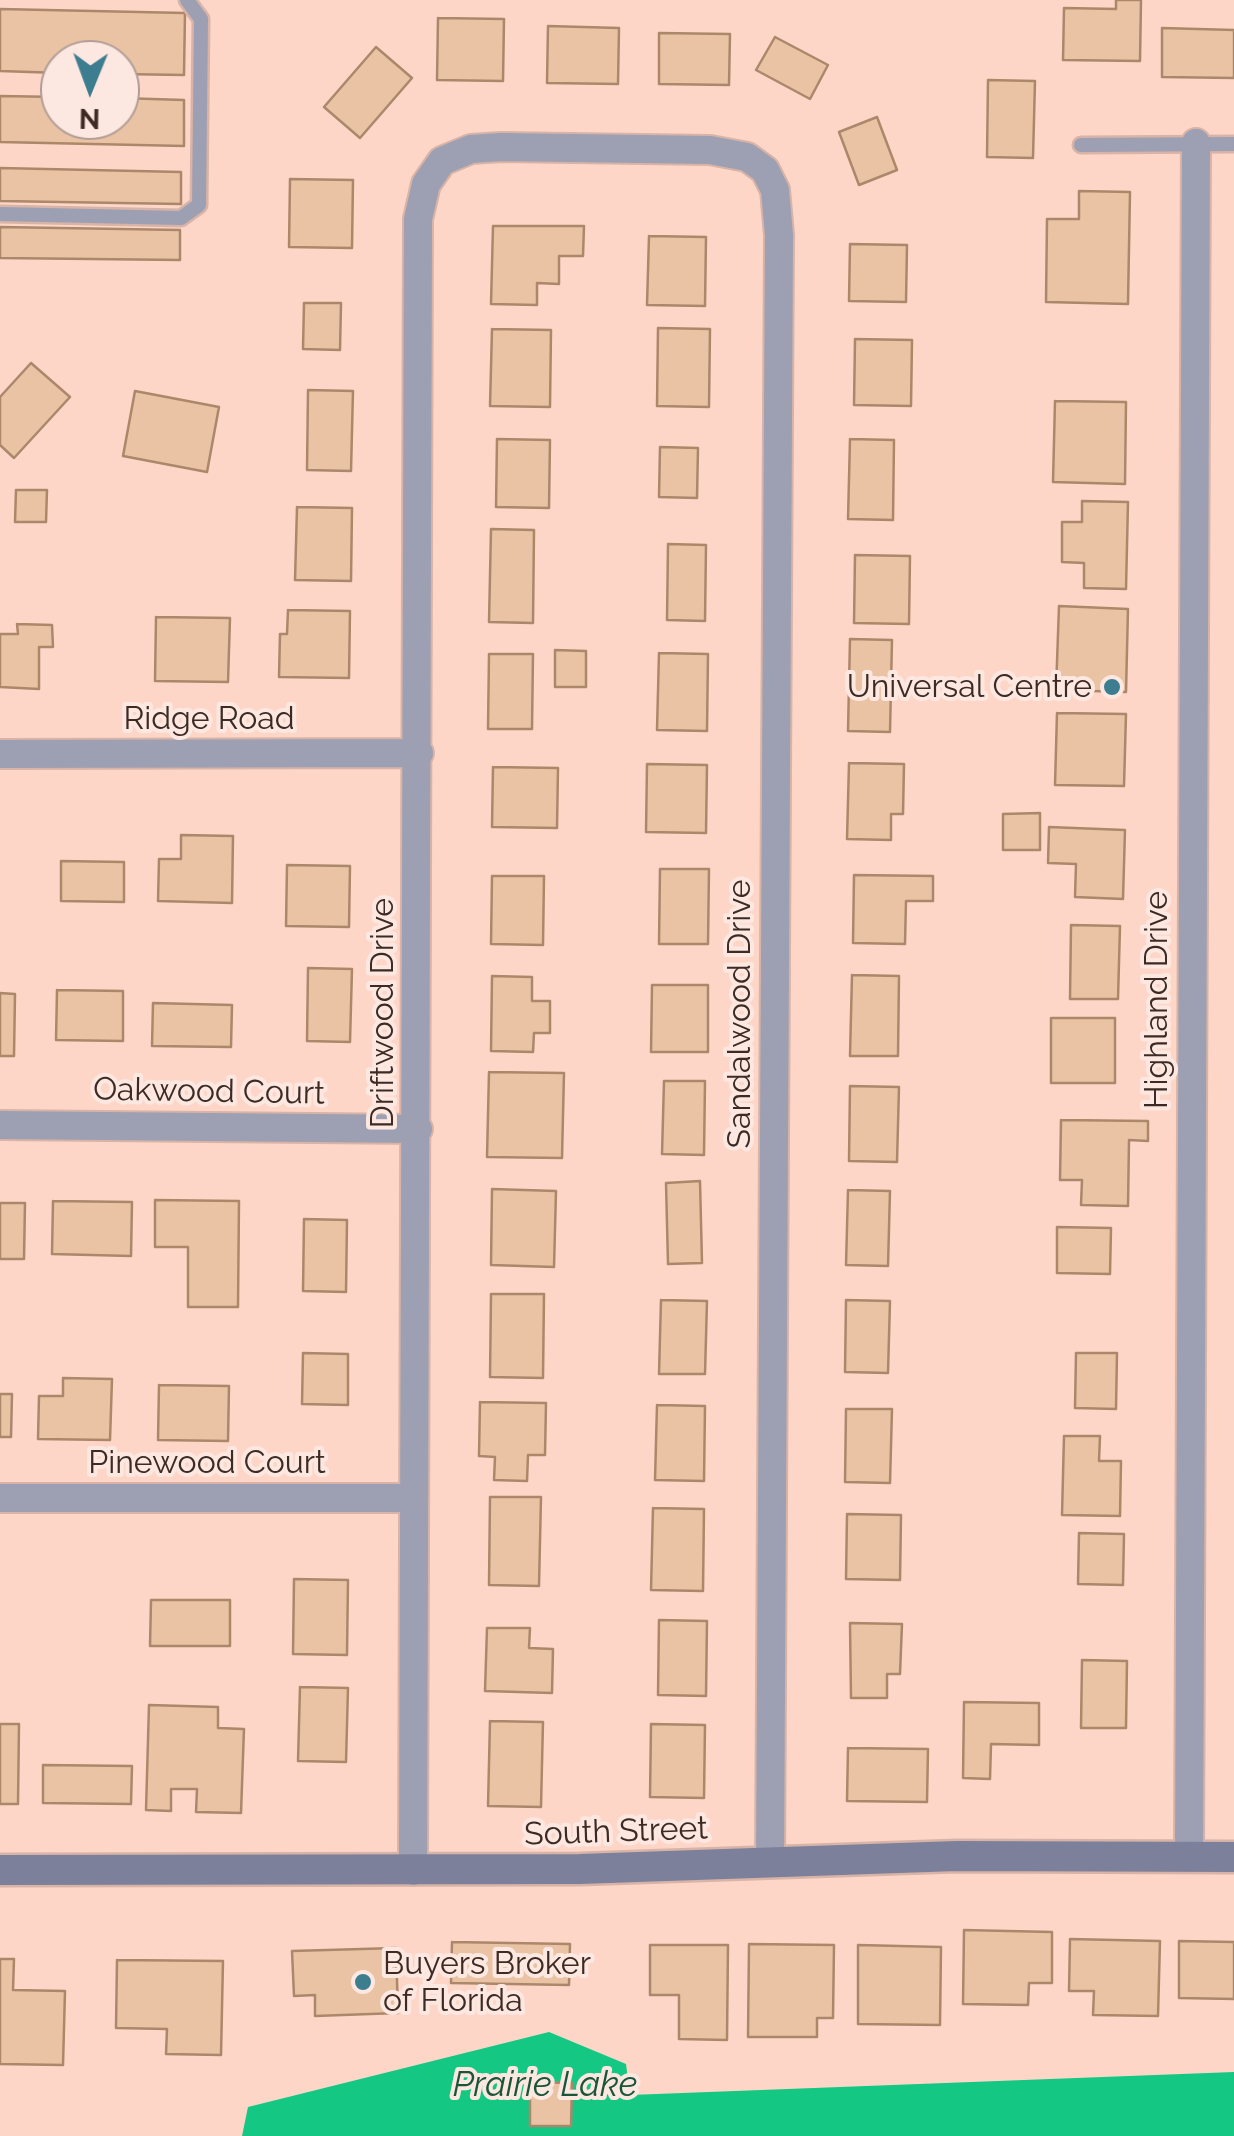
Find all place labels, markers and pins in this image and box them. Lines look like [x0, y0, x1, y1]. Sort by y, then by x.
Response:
place label: Universal Centre [847, 668, 1092, 706]
marker: Universal Centre [1101, 676, 1123, 698]
place label: Buyers Broker of Florida [383, 1945, 591, 2020]
marker: Buyers Broker of Florida [352, 1971, 374, 1993]

